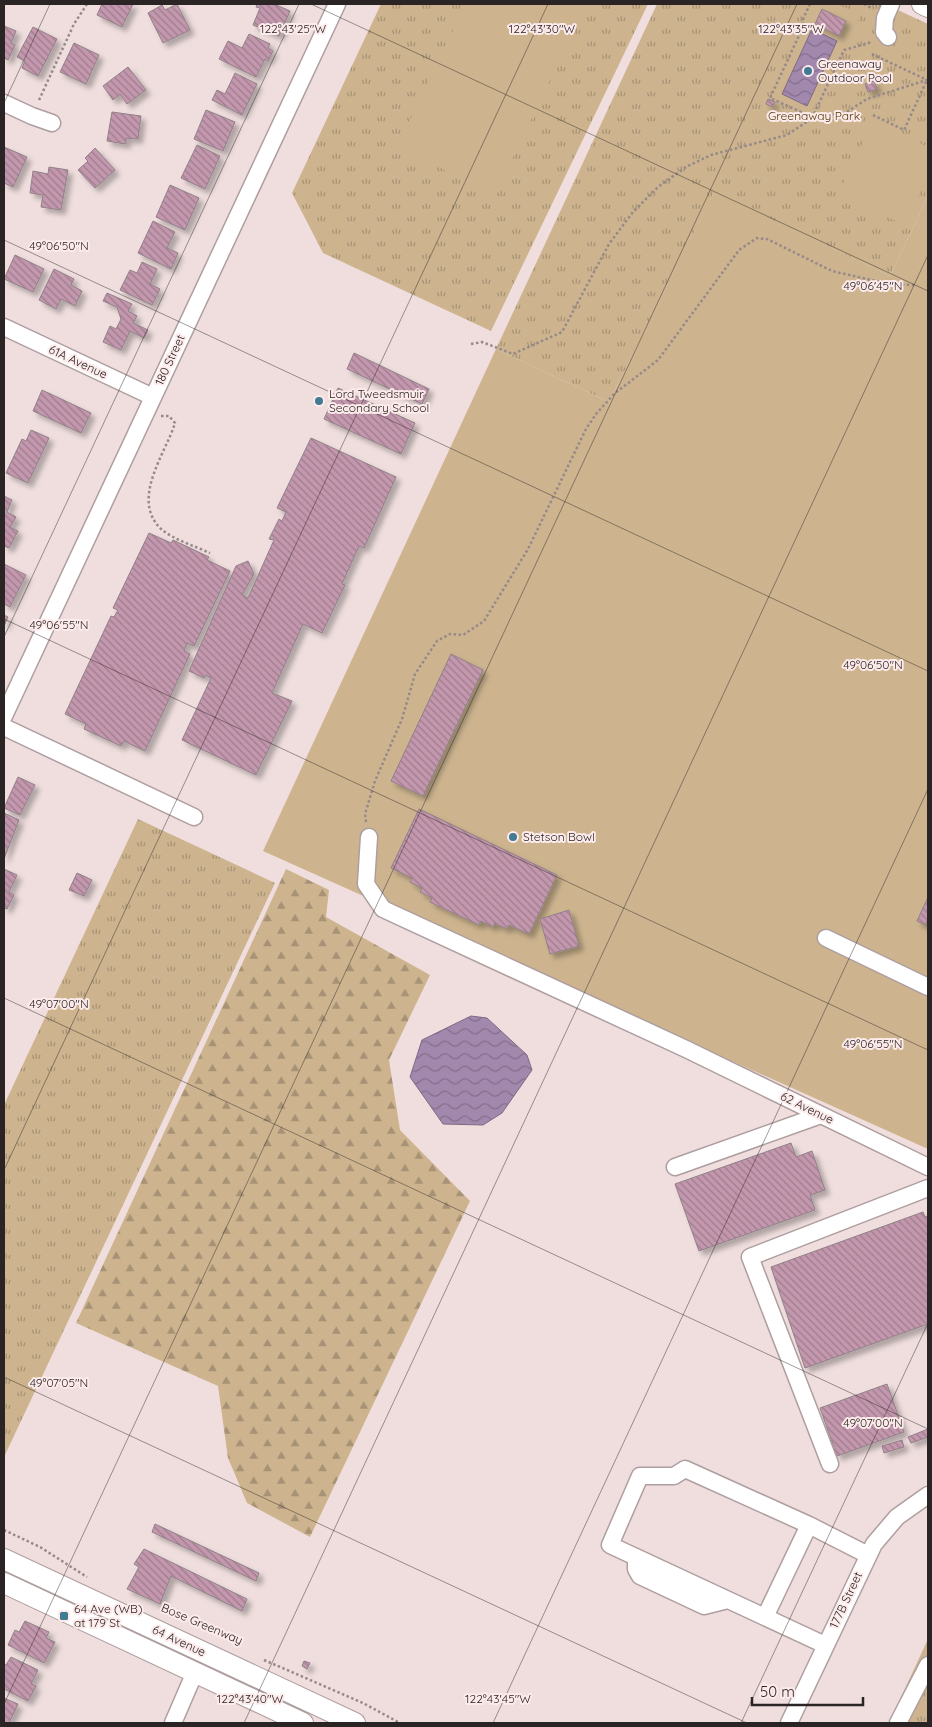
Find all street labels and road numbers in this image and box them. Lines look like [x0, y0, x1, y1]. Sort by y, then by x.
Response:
street label: 180 Street [151, 332, 188, 387]
street label: 61A Avenue [47, 341, 110, 382]
street label: 62 Avenue [778, 1088, 837, 1127]
street label: 177B Street [826, 1569, 865, 1630]
street label: Bose Greenway [159, 1600, 245, 1647]
street label: 64 Avenue [150, 1622, 209, 1660]

